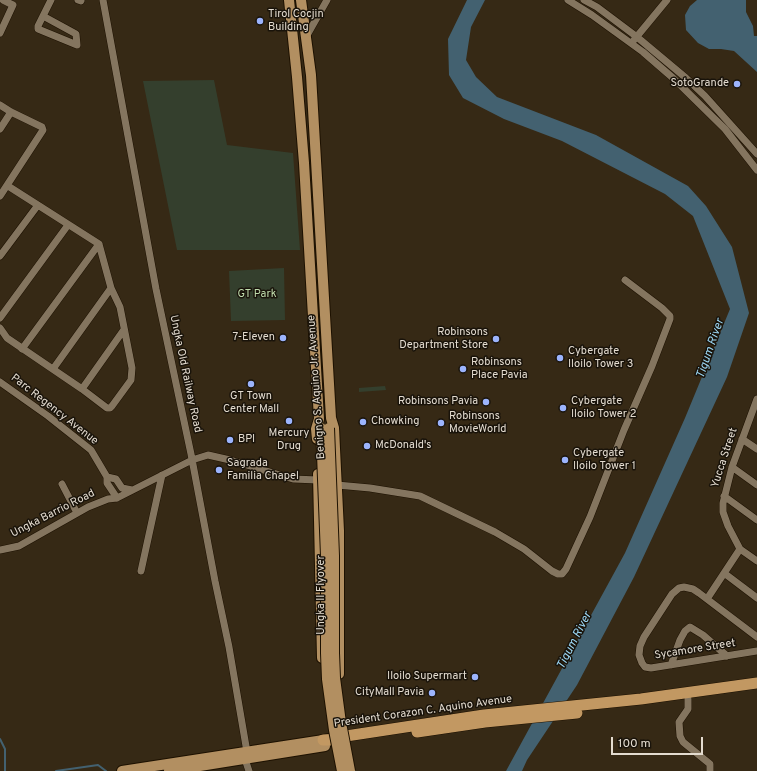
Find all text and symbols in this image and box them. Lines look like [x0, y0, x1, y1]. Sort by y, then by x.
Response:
place label: Tirol Cocjin Building [268, 8, 324, 34]
marker: Tirol Cocjin Building [255, 16, 265, 26]
place label: SotoGrande [670, 77, 729, 91]
marker: SotoGrande [732, 79, 742, 89]
park label: GT Park [237, 288, 277, 302]
street label: Ungka Old Railway Road [166, 314, 204, 434]
street label: Benigno S. Aquino Jr. Avenue [305, 314, 329, 460]
water label: Tigum River [694, 317, 728, 381]
place label: Robinsons Department Store [399, 326, 488, 352]
place label: 7-Eleven [233, 331, 275, 345]
marker: 7-Eleven [278, 333, 288, 343]
marker: Robinsons Department Store [491, 334, 501, 344]
place label: Cybergate Iloilo Tower 3 [568, 345, 633, 371]
marker: Cybergate Iloilo Tower 3 [555, 353, 565, 363]
place label: Robinsons Place Pavia [471, 356, 528, 382]
marker: Robinsons Place Pavia [458, 364, 468, 374]
street label: Parc Regency Avenue [8, 372, 100, 448]
marker: GT Town Center Mall [246, 379, 256, 389]
place label: GT Town Center Mall [223, 390, 279, 416]
place label: Robinsons Pavia [398, 395, 478, 409]
place label: Cybergate Iloilo Tower 2 [571, 395, 636, 421]
marker: Robinsons Pavia [481, 397, 491, 407]
marker: Cybergate Iloilo Tower 2 [558, 403, 568, 413]
place label: Robinsons MovieWorld [449, 410, 506, 436]
place label: Chowking [371, 415, 420, 429]
marker: Mercury Drug [284, 416, 294, 426]
marker: Chowking [358, 417, 368, 427]
marker: Robinsons MovieWorld [436, 418, 446, 428]
street label: Yucca Street [709, 426, 741, 490]
place label: Mercury Drug [269, 427, 309, 453]
place label: BPI [238, 433, 255, 447]
marker: BPI [225, 435, 235, 445]
place label: McDonald's [375, 439, 431, 453]
marker: McDonald's [362, 441, 372, 451]
place label: Cybergate Iloilo Tower 1 [573, 447, 636, 473]
marker: Cybergate Iloilo Tower 1 [560, 455, 570, 465]
place label: Sagrada Familia Chapel [227, 457, 299, 483]
marker: Sagrada Familia Chapel [214, 465, 224, 475]
street label: Ungka Barrio Road [9, 487, 97, 541]
street label: Ungka II Flyover [315, 555, 329, 635]
water label: Tigum River [554, 610, 596, 672]
street label: Sycamore Street [654, 637, 736, 663]
place label: Iloilo Supermart [387, 670, 467, 684]
marker: Iloilo Supermart [470, 672, 480, 682]
place label: CityMall Pavia [355, 686, 424, 700]
marker: CityMall Pavia [427, 688, 437, 698]
street label: President Corazon C. Aquino Avenue [333, 693, 513, 731]
scale bar [613, 729, 705, 755]
text: 100 m [618, 736, 651, 752]

